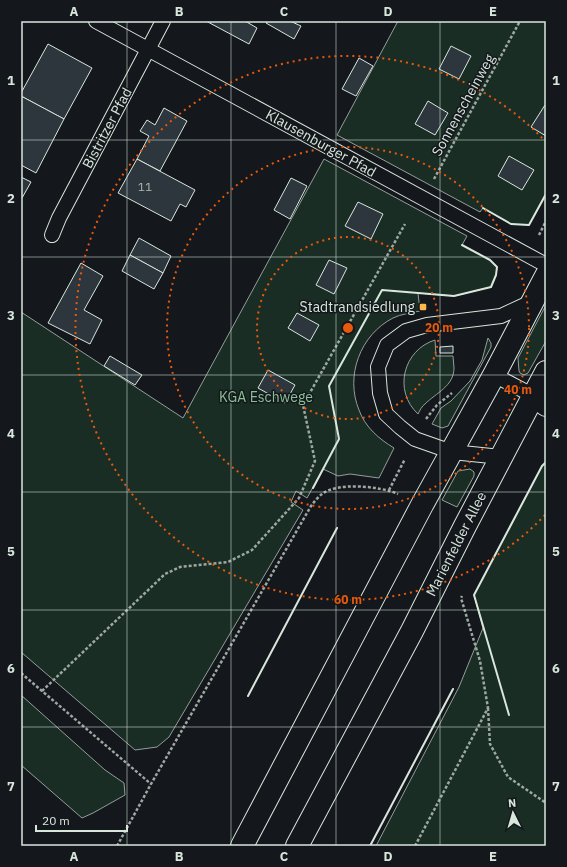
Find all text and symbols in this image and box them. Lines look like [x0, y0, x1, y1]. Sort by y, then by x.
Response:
text: A [70, 3, 79, 20]
text: B [175, 3, 184, 20]
text: C [280, 3, 289, 20]
text: D [383, 3, 393, 20]
text: E [489, 3, 497, 20]
street label: Sonnenscheinweg [427, 50, 499, 159]
text: 1 [7, 72, 15, 89]
text: 1 [552, 72, 560, 89]
street label: Bistritzer Pfad [78, 85, 136, 171]
street label: Klausenburger Pfad [263, 105, 379, 181]
house number: 11 [138, 179, 152, 194]
text: 2 [7, 190, 15, 207]
text: 2 [552, 190, 560, 207]
place label: Stadtrandsiedlung [300, 298, 416, 316]
marker: Stadtrandsiedlung [418, 302, 428, 312]
text: 3 [7, 307, 15, 324]
text: 3 [552, 307, 560, 324]
text: 20 m [425, 320, 453, 335]
centre of rings [341, 321, 355, 335]
text: 40 m [504, 382, 532, 397]
park label: KGA Eschwege [219, 388, 313, 406]
text: 4 [7, 425, 15, 442]
text: 4 [552, 425, 560, 442]
street label: Marienfelder Allee [422, 488, 490, 599]
text: 5 [7, 543, 15, 560]
text: 5 [552, 543, 560, 560]
text: 60 m [334, 592, 362, 607]
text: 6 [7, 660, 15, 677]
text: 6 [552, 660, 560, 677]
text: 7 [7, 778, 15, 795]
text: 7 [552, 778, 560, 795]
north arrow [493, 793, 533, 833]
text: N [508, 796, 517, 810]
scale bar [36, 807, 127, 833]
text: 20 m [42, 813, 70, 828]
text: A [70, 848, 79, 865]
text: B [175, 848, 184, 865]
text: C [280, 848, 289, 865]
text: D [383, 848, 393, 865]
text: E [489, 848, 497, 865]

